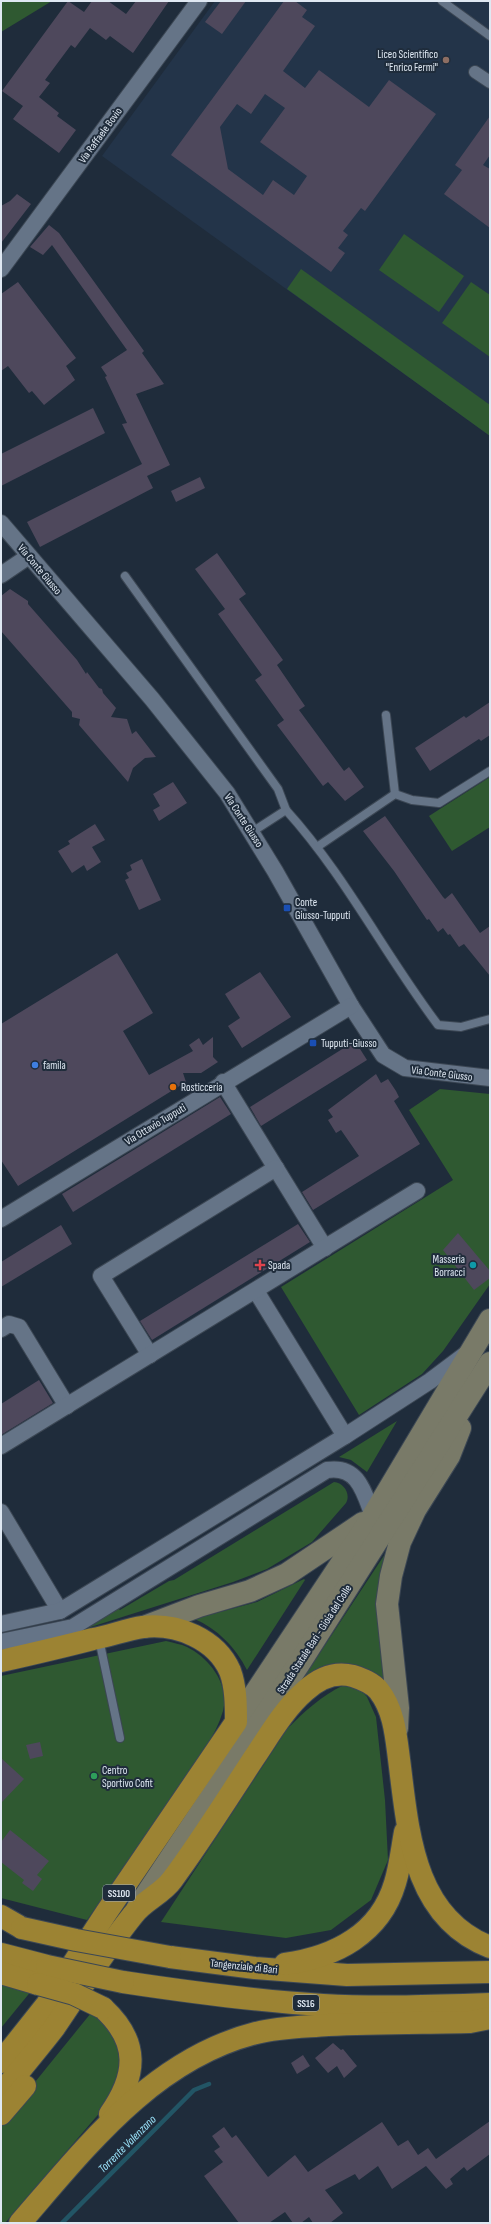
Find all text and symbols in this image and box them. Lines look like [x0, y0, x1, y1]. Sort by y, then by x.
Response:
place label: Liceo Scientifico "Enrico Fermi" [377, 48, 438, 74]
marker: Liceo Scientifico "Enrico Fermi" [441, 55, 451, 65]
street label: Via Raffaele Bovio [76, 105, 125, 166]
street label: Via Conte Giusso [15, 542, 65, 597]
street label: Via Conte Giusso [221, 791, 266, 850]
place label: Conte Giusso-Tupputi [295, 896, 350, 922]
marker: Conte Giusso-Tupputi [282, 903, 292, 913]
place label: Tupputi-Giusso [321, 1037, 377, 1050]
marker: Tupputi-Giusso [308, 1038, 318, 1048]
place label: famila [43, 1059, 66, 1072]
marker: famila [30, 1060, 40, 1070]
street label: Via Conte Giusso [411, 1063, 474, 1084]
place label: Rosticceria [181, 1081, 222, 1094]
marker: Rosticceria [168, 1082, 178, 1092]
street label: Via Ottavio Tupputi [122, 1101, 188, 1148]
place label: Masseria Borracci [433, 1253, 465, 1279]
place label: Spada [268, 1259, 290, 1272]
marker: Spada [255, 1260, 265, 1270]
marker: Masseria Borracci [468, 1260, 478, 1270]
street label: Strada Statale Bari - Gioia del Colle [274, 1582, 354, 1696]
place label: Centro Sportivo Cofit [102, 1764, 154, 1790]
marker: Centro Sportivo Cofit [89, 1771, 99, 1781]
road number: SS100 [103, 1885, 135, 1901]
street label: Tangenziale di Bari [210, 1957, 278, 1976]
road number: SS16 [293, 1995, 319, 2011]
water label: Torrente Valenzano [95, 2112, 160, 2176]

